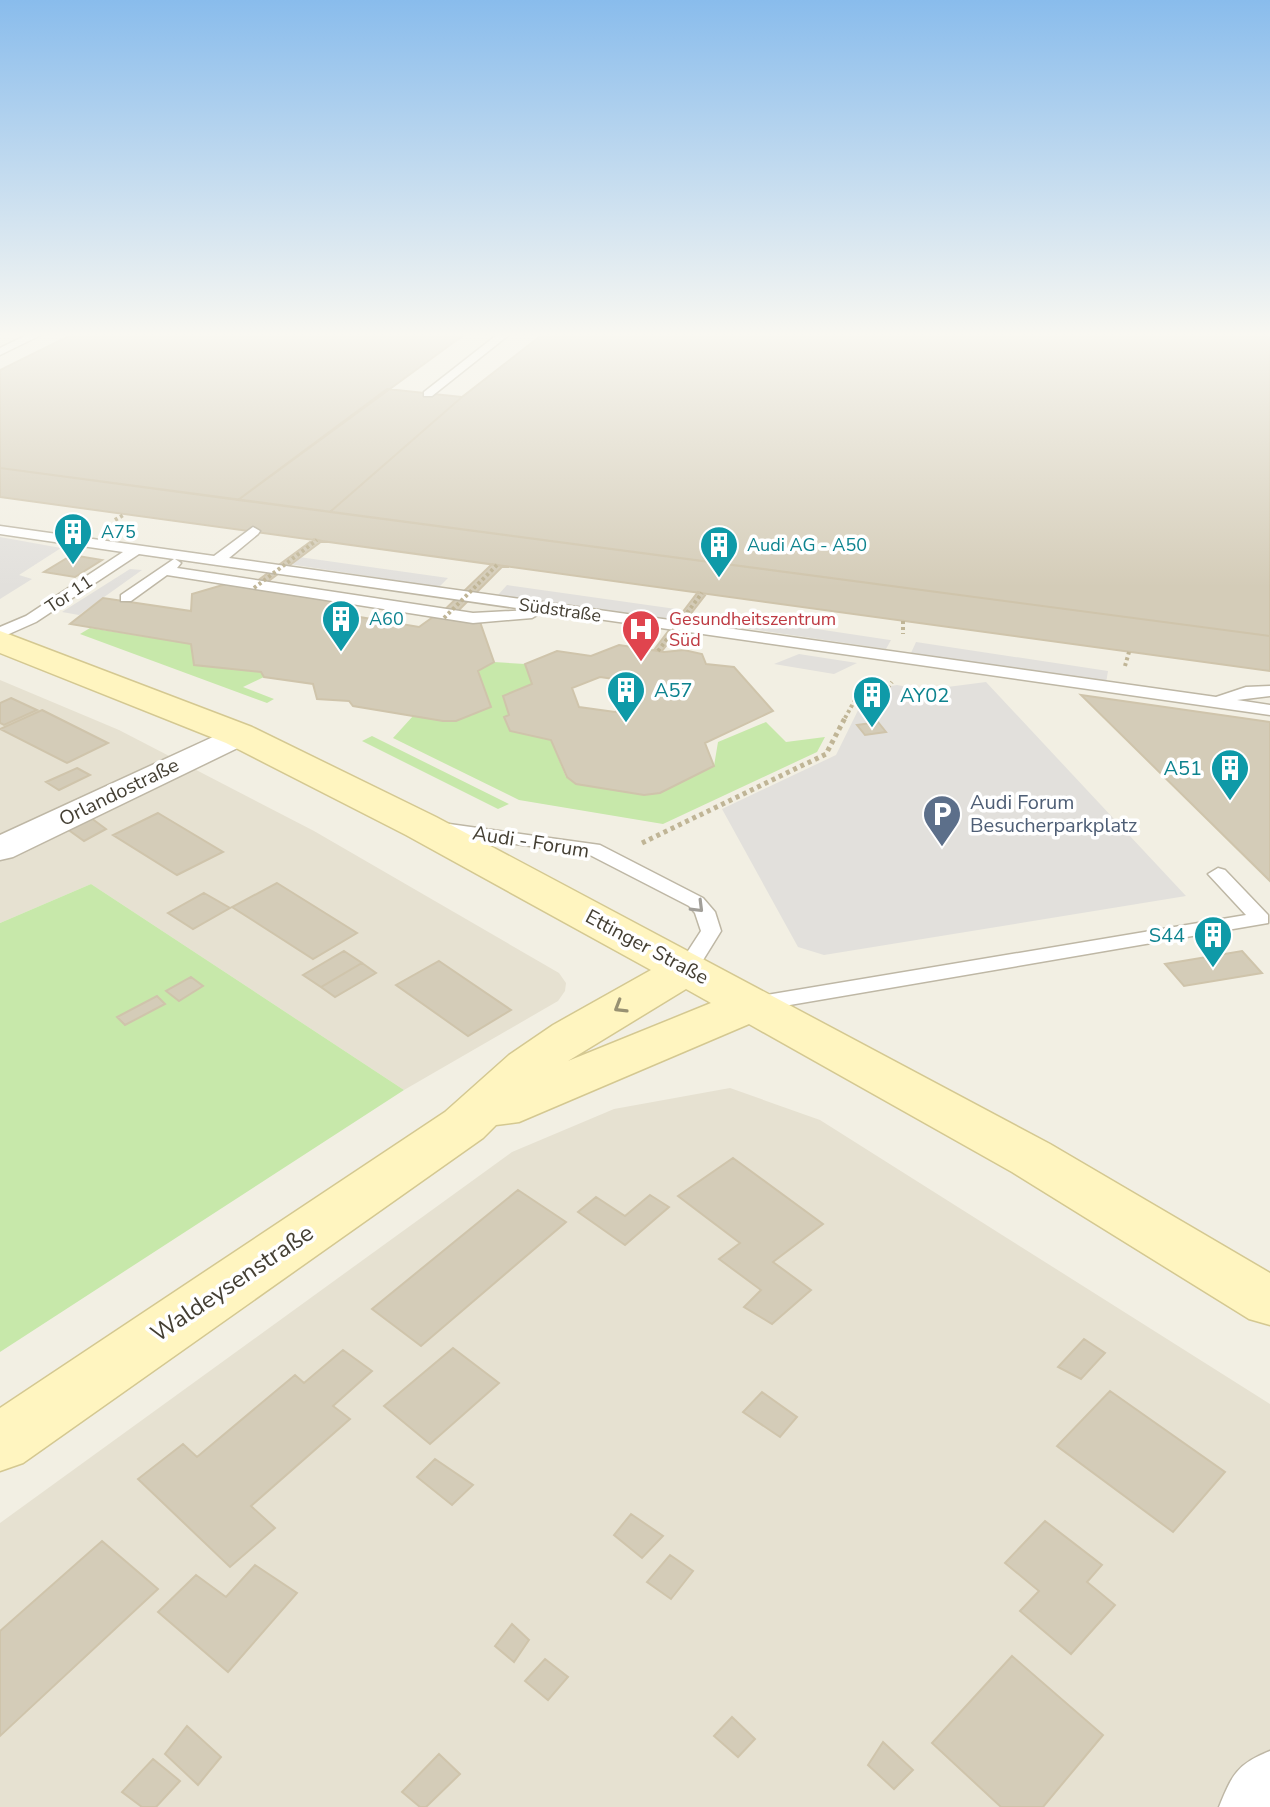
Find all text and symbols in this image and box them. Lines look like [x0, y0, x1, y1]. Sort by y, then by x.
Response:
building icon: A75 [52, 511, 94, 566]
place label: A75 [101, 520, 136, 544]
building icon: Audi AG - A50 [698, 524, 740, 579]
place label: Audi AG - A50 [747, 533, 867, 557]
street label: Tor 11 [41, 569, 97, 619]
street label: Südstraße [517, 592, 603, 628]
building icon: A60 [320, 598, 362, 653]
place label: A60 [369, 607, 404, 631]
place label: Gesundheitszentrum Süd [669, 607, 836, 652]
hospital icon: Gesundheitszentrum Süd [620, 608, 662, 663]
building icon: A57 [605, 669, 647, 724]
building icon: AY02 [851, 674, 893, 729]
place label: A57 [654, 677, 693, 704]
place label: AY02 [900, 682, 949, 709]
building icon: A51 [1209, 747, 1251, 802]
street label: Orlandostraße [55, 751, 183, 833]
place label: A51 [1163, 755, 1202, 782]
place label: Audi Forum Besucherparkplatz [970, 789, 1137, 839]
parking icon: Audi Forum Besucherparkplatz [921, 793, 963, 848]
street label: Audi - Forum [471, 819, 591, 865]
one-way arrow [688, 898, 703, 913]
street label: Ettinger Straße [581, 903, 713, 991]
building icon: S44 [1192, 914, 1234, 969]
place label: S44 [1149, 922, 1185, 949]
one-way arrow [614, 997, 629, 1012]
street label: Waldeysenstraße [144, 1217, 320, 1349]

